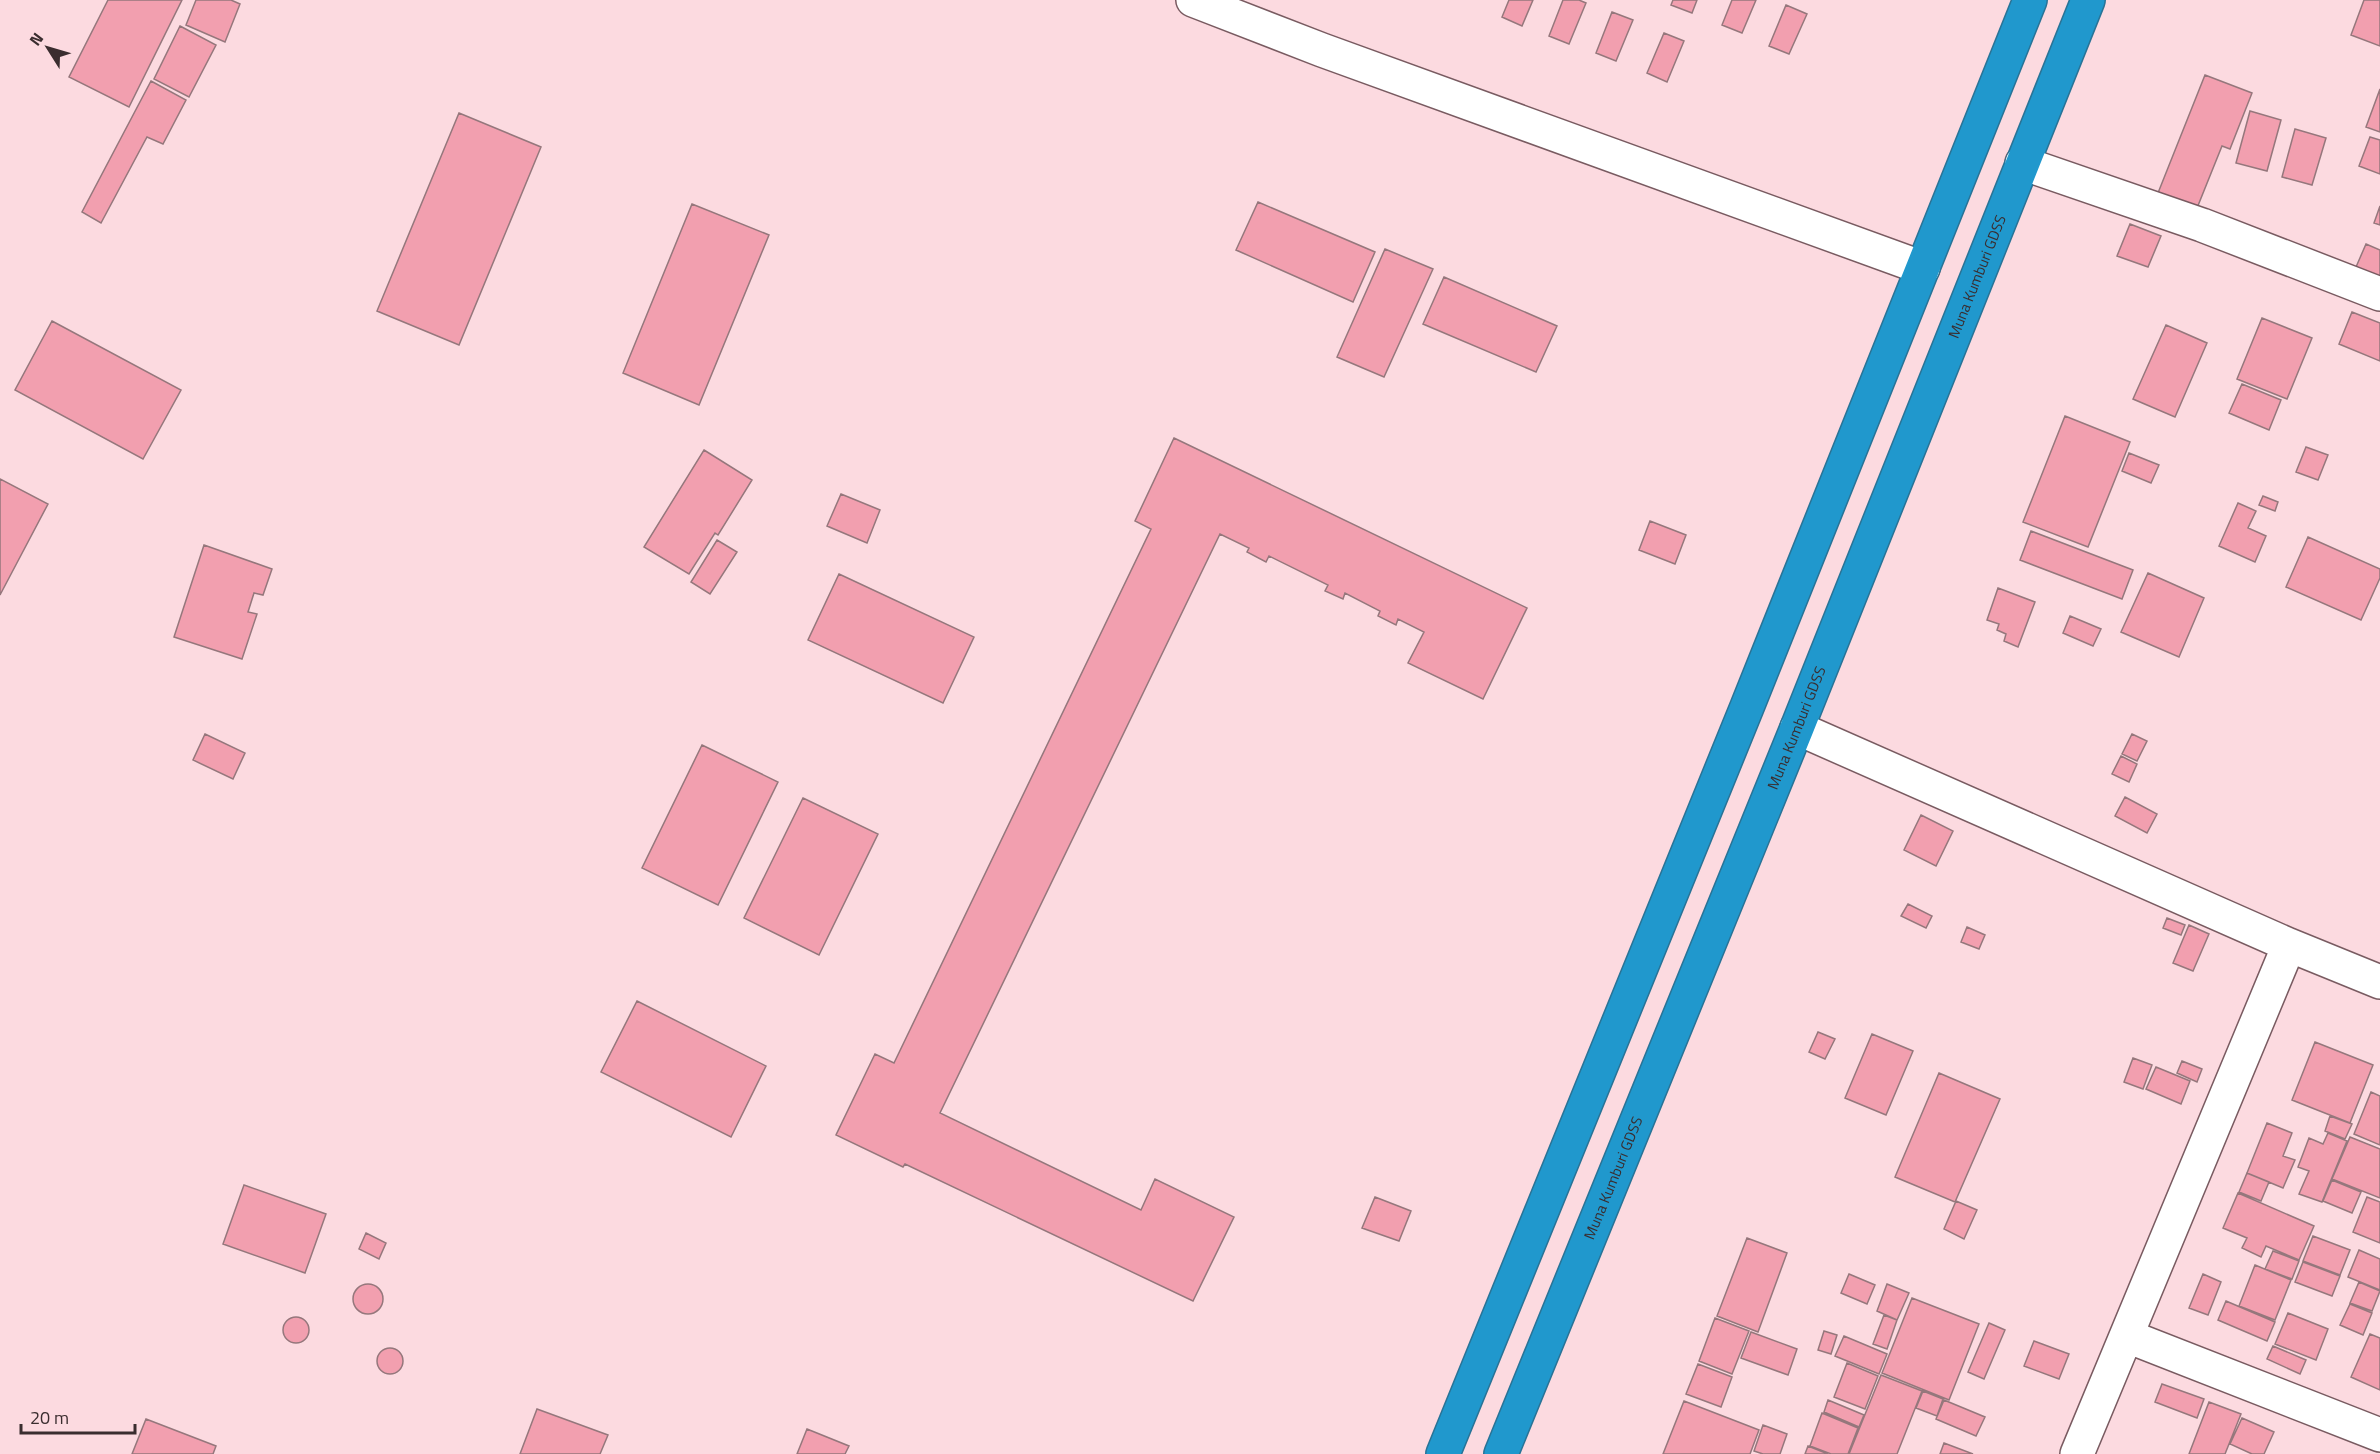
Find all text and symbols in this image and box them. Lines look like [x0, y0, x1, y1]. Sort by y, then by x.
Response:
north arrow [18, 18, 78, 78]
text: N [23, 27, 49, 51]
street label: Muna Kumburi GDSS [1942, 211, 2012, 342]
street label: Muna Kumburi GDSS [1761, 663, 1832, 793]
street label: Muna Kumburi GDSS [1578, 1113, 1648, 1243]
scale bar [21, 1397, 135, 1435]
text: 20 m [30, 1404, 69, 1431]

